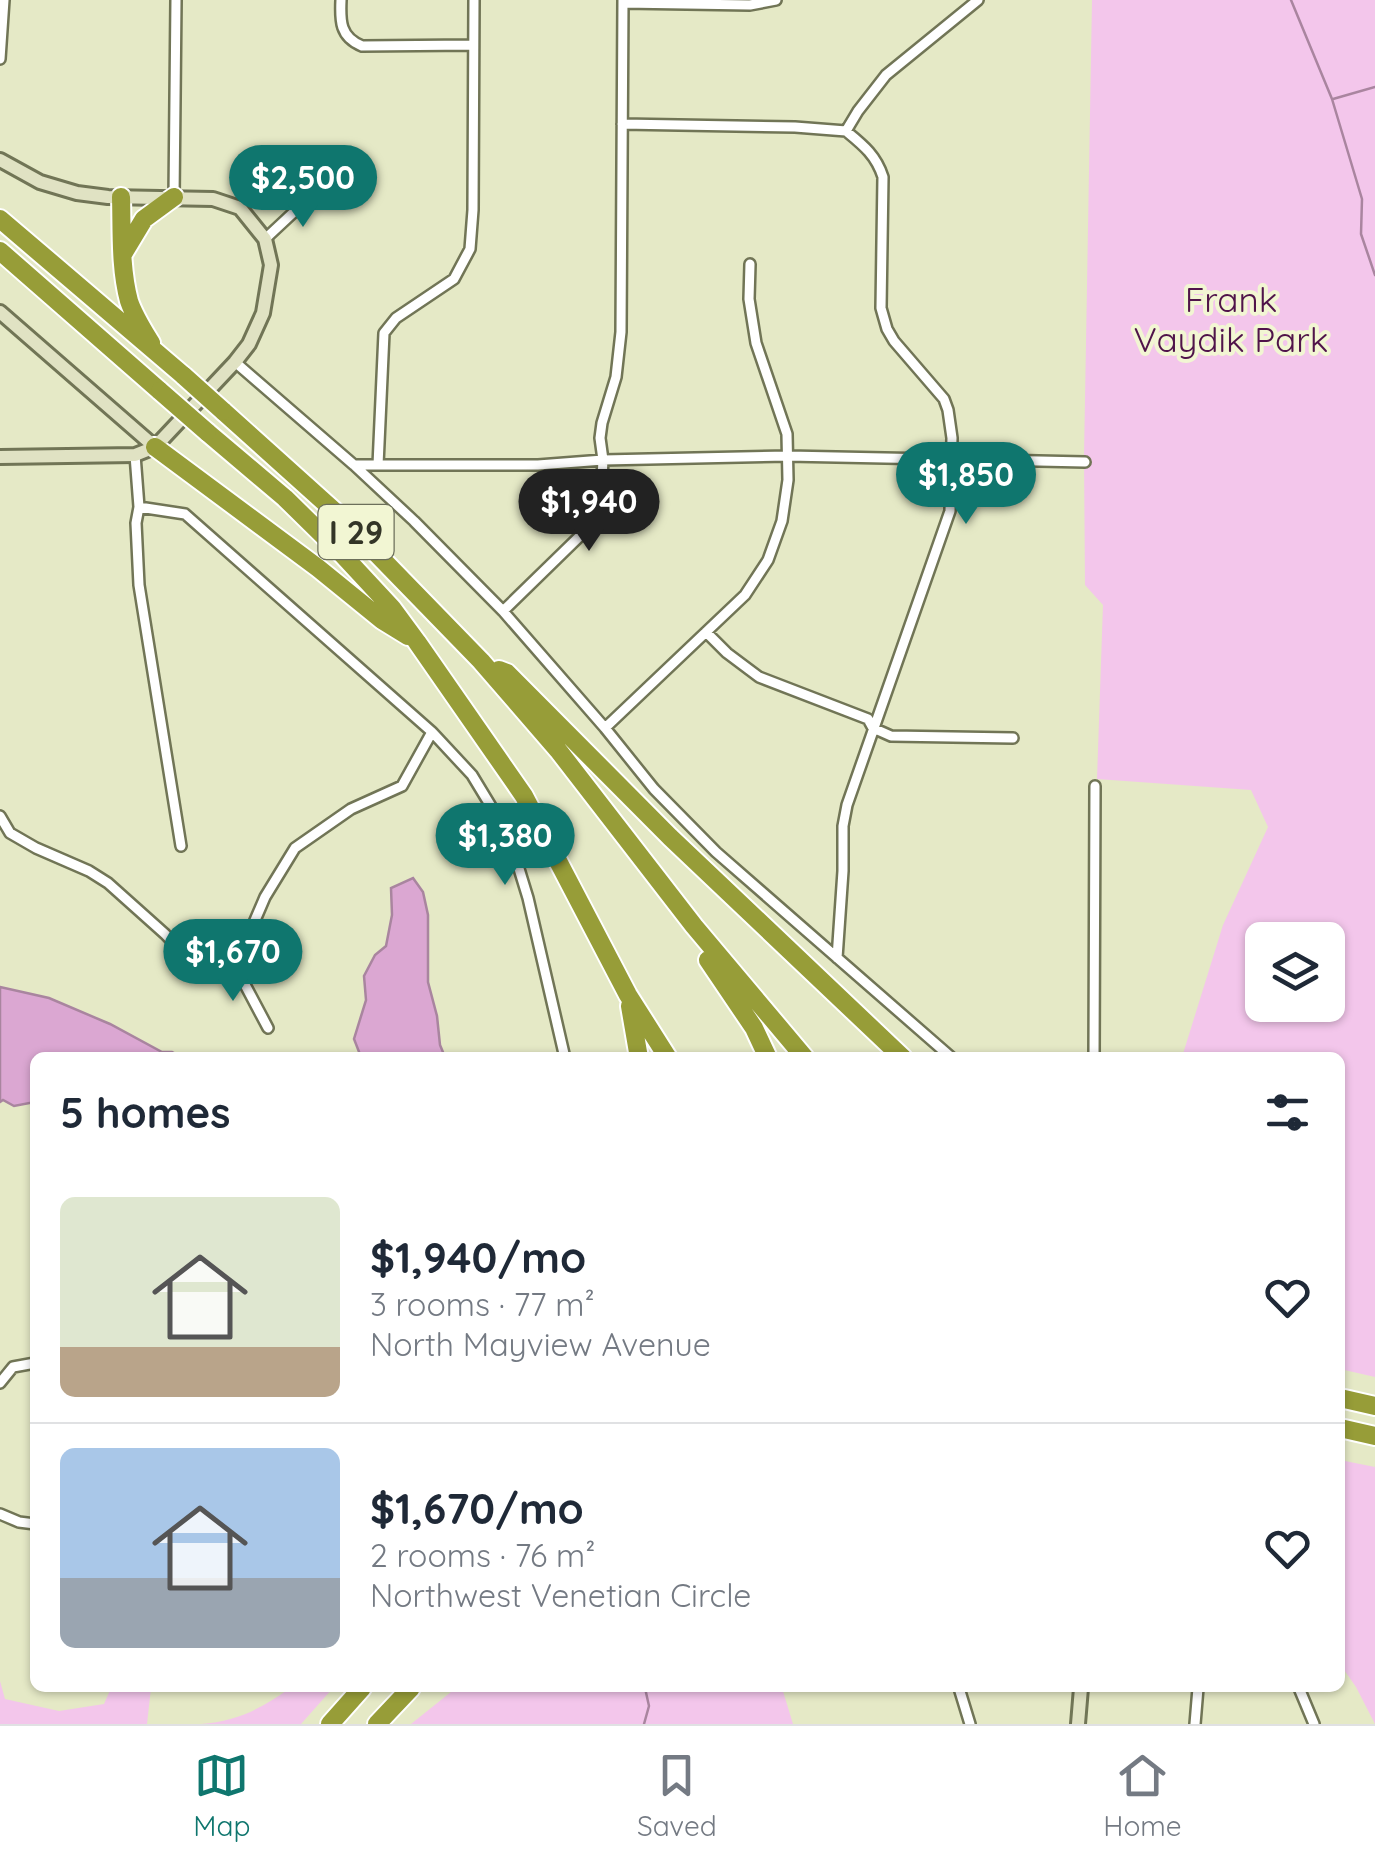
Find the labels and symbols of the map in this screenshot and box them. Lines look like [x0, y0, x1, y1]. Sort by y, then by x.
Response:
pin: $2,500 [222, 145, 384, 230]
park label: Frank Vaydik Park [1134, 277, 1328, 361]
pin: $1,850 [885, 442, 1047, 527]
pin: $1,940 [508, 469, 670, 554]
road number: I 29 [318, 505, 394, 559]
pin: $1,380 [424, 803, 586, 888]
pin: $1,670 [152, 919, 314, 1004]

